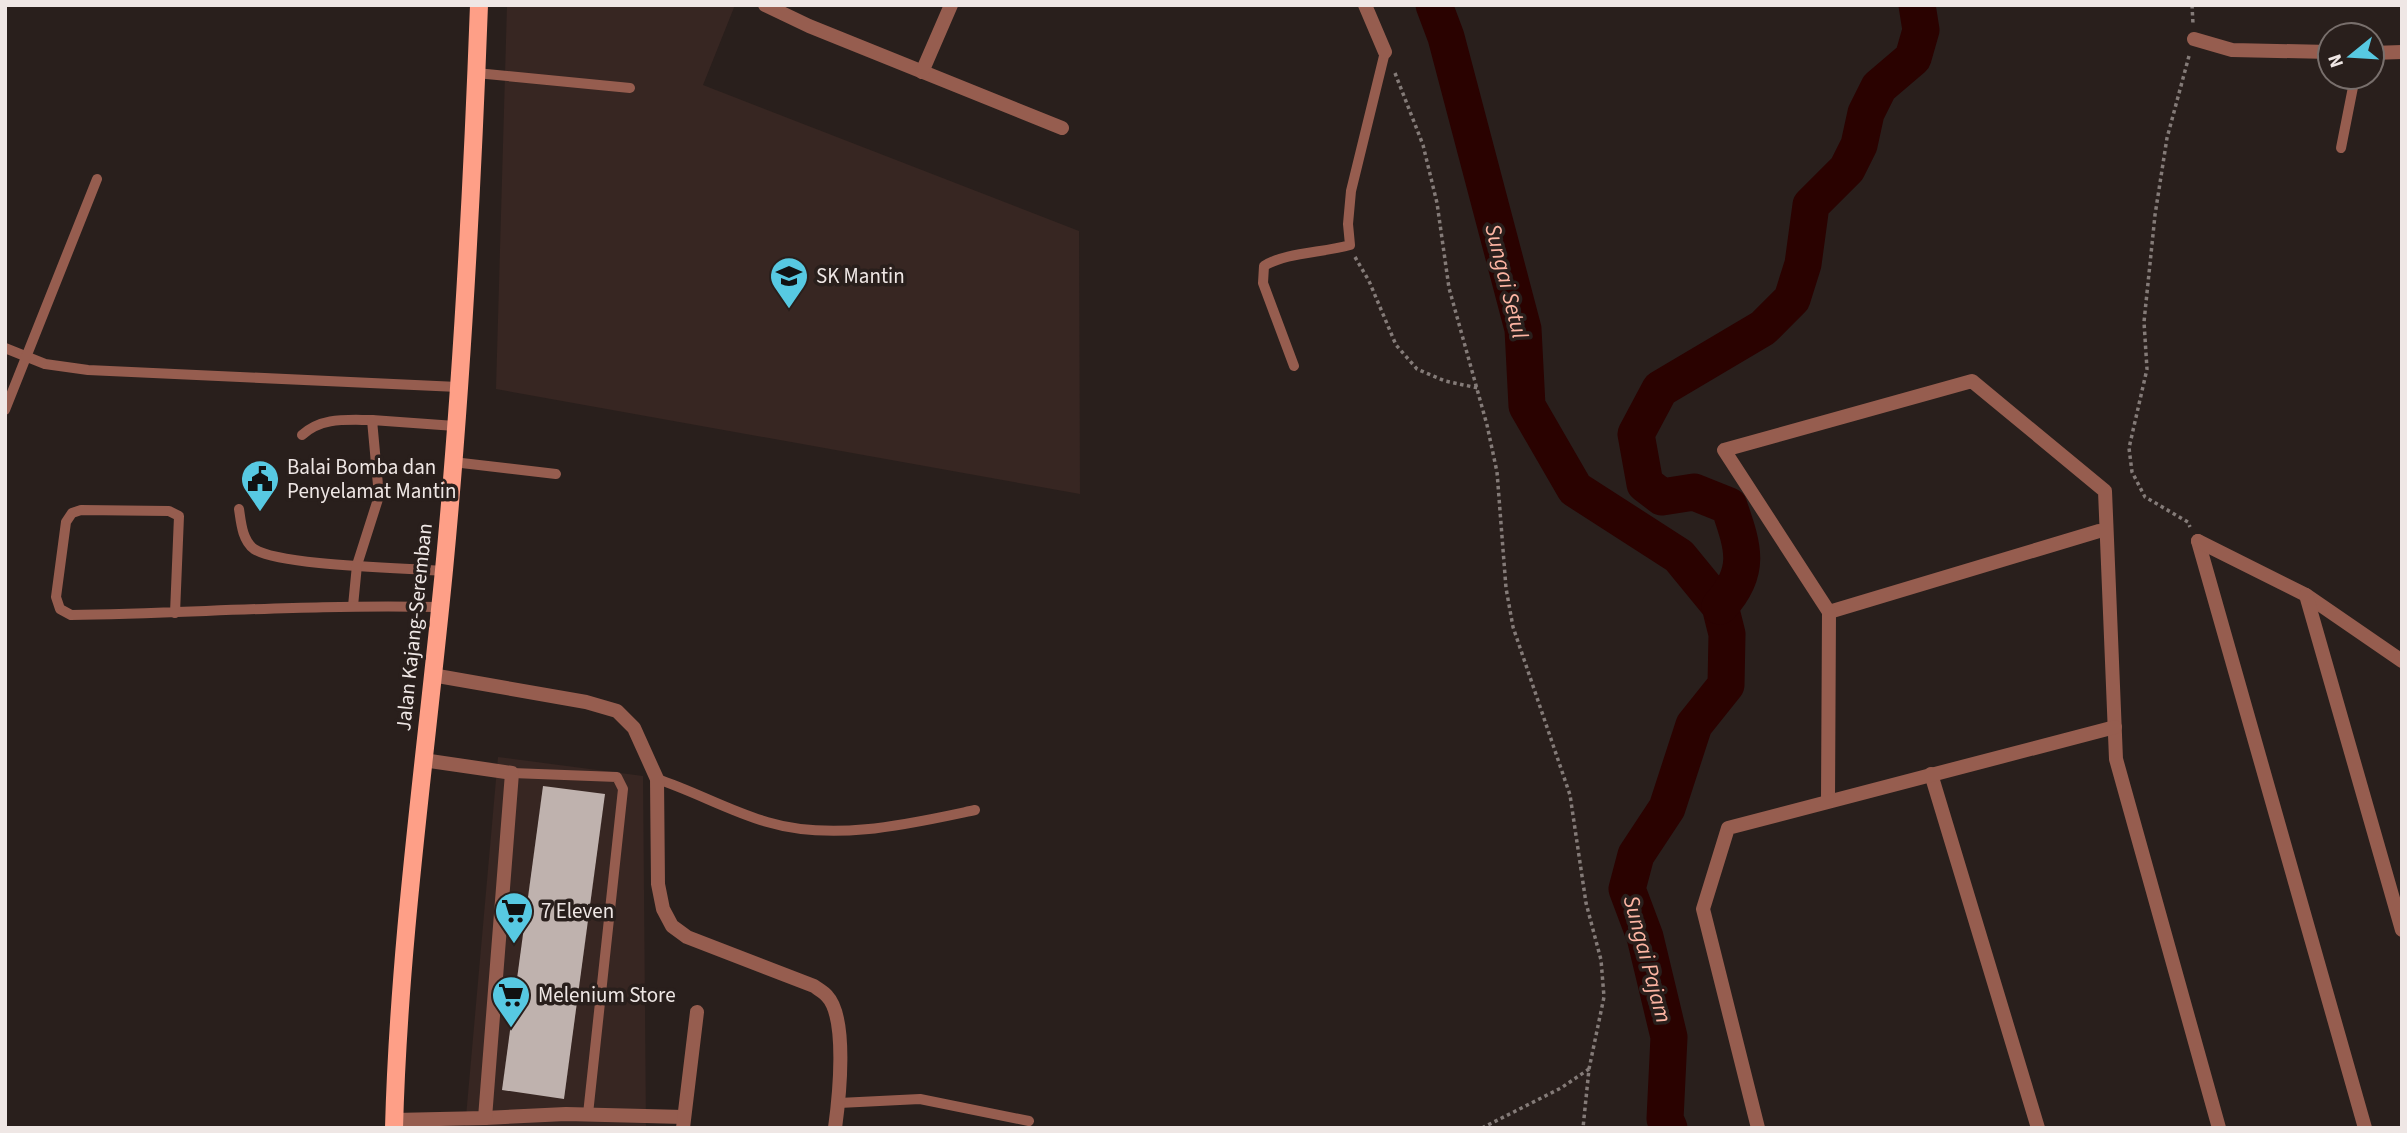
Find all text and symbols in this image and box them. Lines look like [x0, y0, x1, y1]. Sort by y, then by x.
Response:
north arrow [2316, 21, 2386, 91]
text: N [2321, 51, 2351, 71]
water label: Sungai Setul [1476, 220, 1537, 342]
school or university icon: SK Mantin [768, 255, 810, 310]
place label: SK Mantin [816, 261, 905, 291]
place label: Balai Bomba dan Penyelamat Mantin [287, 452, 456, 506]
public building icon: Balai Bomba dan Penyelamat Mantin [239, 458, 281, 513]
street label: Jalan Kajang-Seremban [388, 522, 440, 732]
supermarket icon: 7 Eleven [493, 890, 535, 945]
water label: Sungai Pajam [1615, 892, 1680, 1027]
place label: 7 Eleven [541, 896, 614, 926]
supermarket icon: Melenium Store [490, 974, 532, 1029]
place label: Melenium Store [538, 980, 676, 1010]

